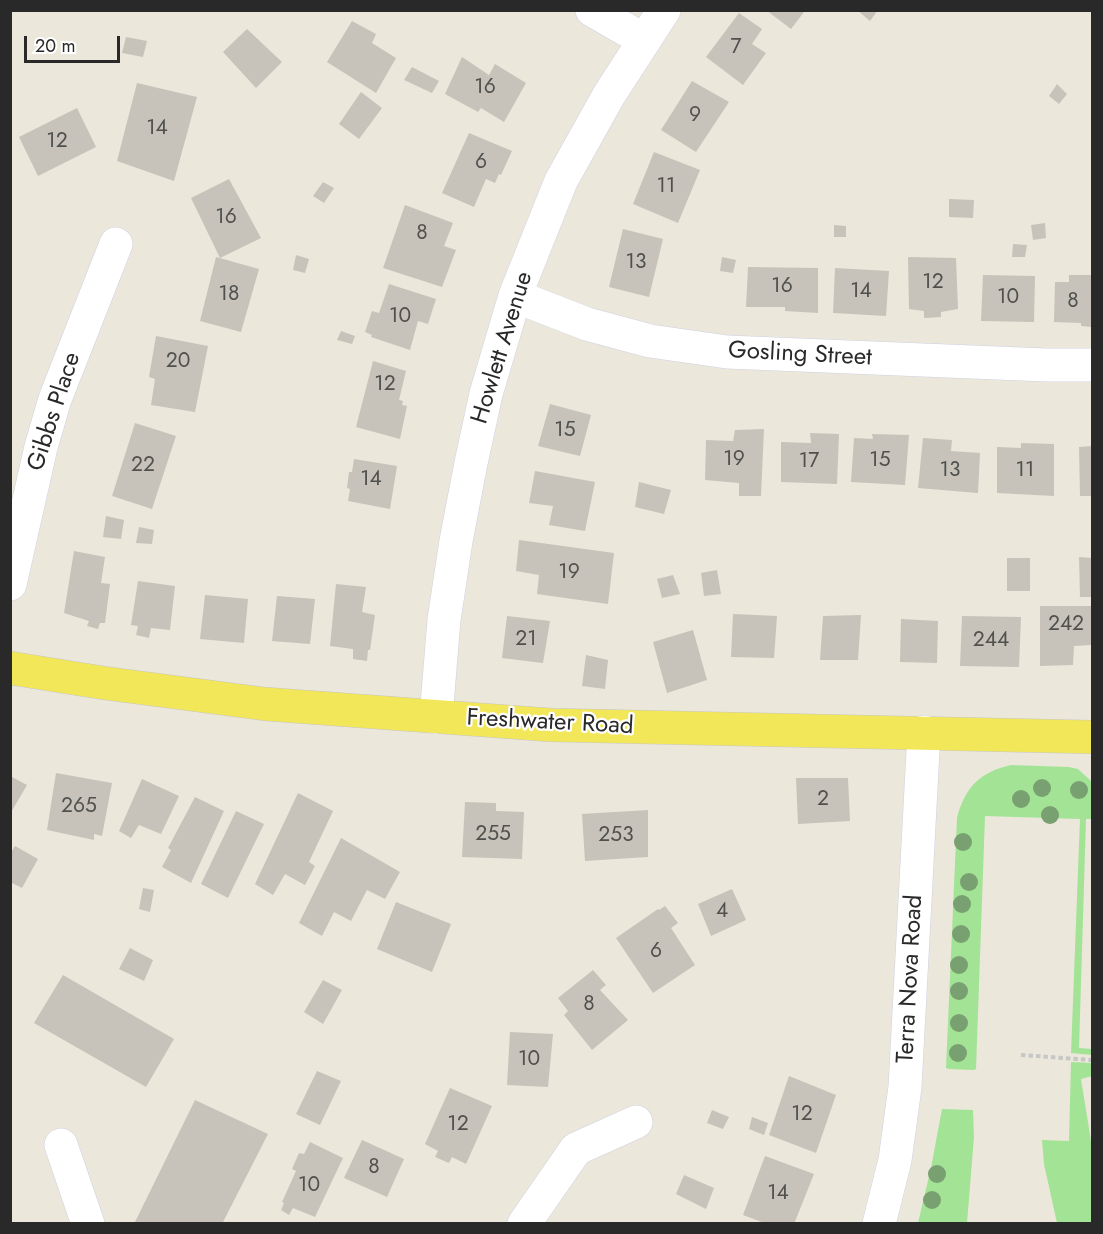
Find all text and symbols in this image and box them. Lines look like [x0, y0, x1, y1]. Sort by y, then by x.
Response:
scale bar [27, 24, 123, 62]
text: 20 m [35, 33, 75, 59]
house number: 7 [730, 35, 742, 61]
house number: 16 [474, 75, 496, 101]
house number: 9 [689, 103, 701, 129]
house number: 14 [146, 116, 168, 142]
house number: 12 [46, 129, 68, 155]
house number: 6 [475, 150, 487, 176]
house number: 11 [657, 174, 675, 200]
house number: 16 [215, 205, 237, 231]
house number: 8 [416, 221, 428, 247]
house number: 13 [626, 250, 646, 276]
street label: Howlett Avenue [466, 268, 540, 428]
house number: 12 [922, 270, 944, 296]
house number: 16 [771, 274, 793, 300]
house number: 14 [850, 279, 872, 305]
house number: 18 [219, 282, 239, 308]
house number: 10 [997, 285, 1019, 311]
house number: 8 [1067, 289, 1079, 315]
house number: 10 [389, 304, 411, 330]
street label: Gosling Street [727, 337, 873, 373]
street label: Gibbs Place [22, 349, 88, 475]
house number: 20 [166, 349, 190, 375]
house number: 12 [374, 372, 396, 398]
house number: 15 [554, 418, 576, 444]
house number: 19 [723, 447, 745, 473]
house number: 15 [869, 448, 891, 474]
house number: 17 [799, 449, 819, 475]
house number: 22 [131, 453, 155, 479]
house number: 13 [940, 458, 960, 484]
house number: 11 [1016, 458, 1034, 484]
house number: 14 [360, 467, 382, 493]
house number: 19 [558, 560, 580, 586]
house number: 242 [1048, 612, 1084, 638]
house number: 21 [515, 627, 537, 653]
house number: 244 [973, 628, 1009, 654]
street label: Freshwater Road [466, 704, 634, 742]
house number: 2 [817, 787, 829, 813]
house number: 265 [61, 794, 97, 820]
house number: 255 [475, 822, 511, 848]
house number: 253 [598, 823, 634, 849]
street label: Terra Nova Road [892, 894, 930, 1064]
house number: 4 [716, 899, 728, 925]
house number: 6 [650, 939, 662, 965]
house number: 8 [583, 992, 595, 1018]
house number: 10 [518, 1047, 540, 1073]
house number: 12 [791, 1102, 813, 1128]
house number: 12 [447, 1112, 469, 1138]
house number: 8 [368, 1155, 380, 1181]
house number: 10 [298, 1173, 320, 1199]
house number: 14 [767, 1181, 789, 1207]

